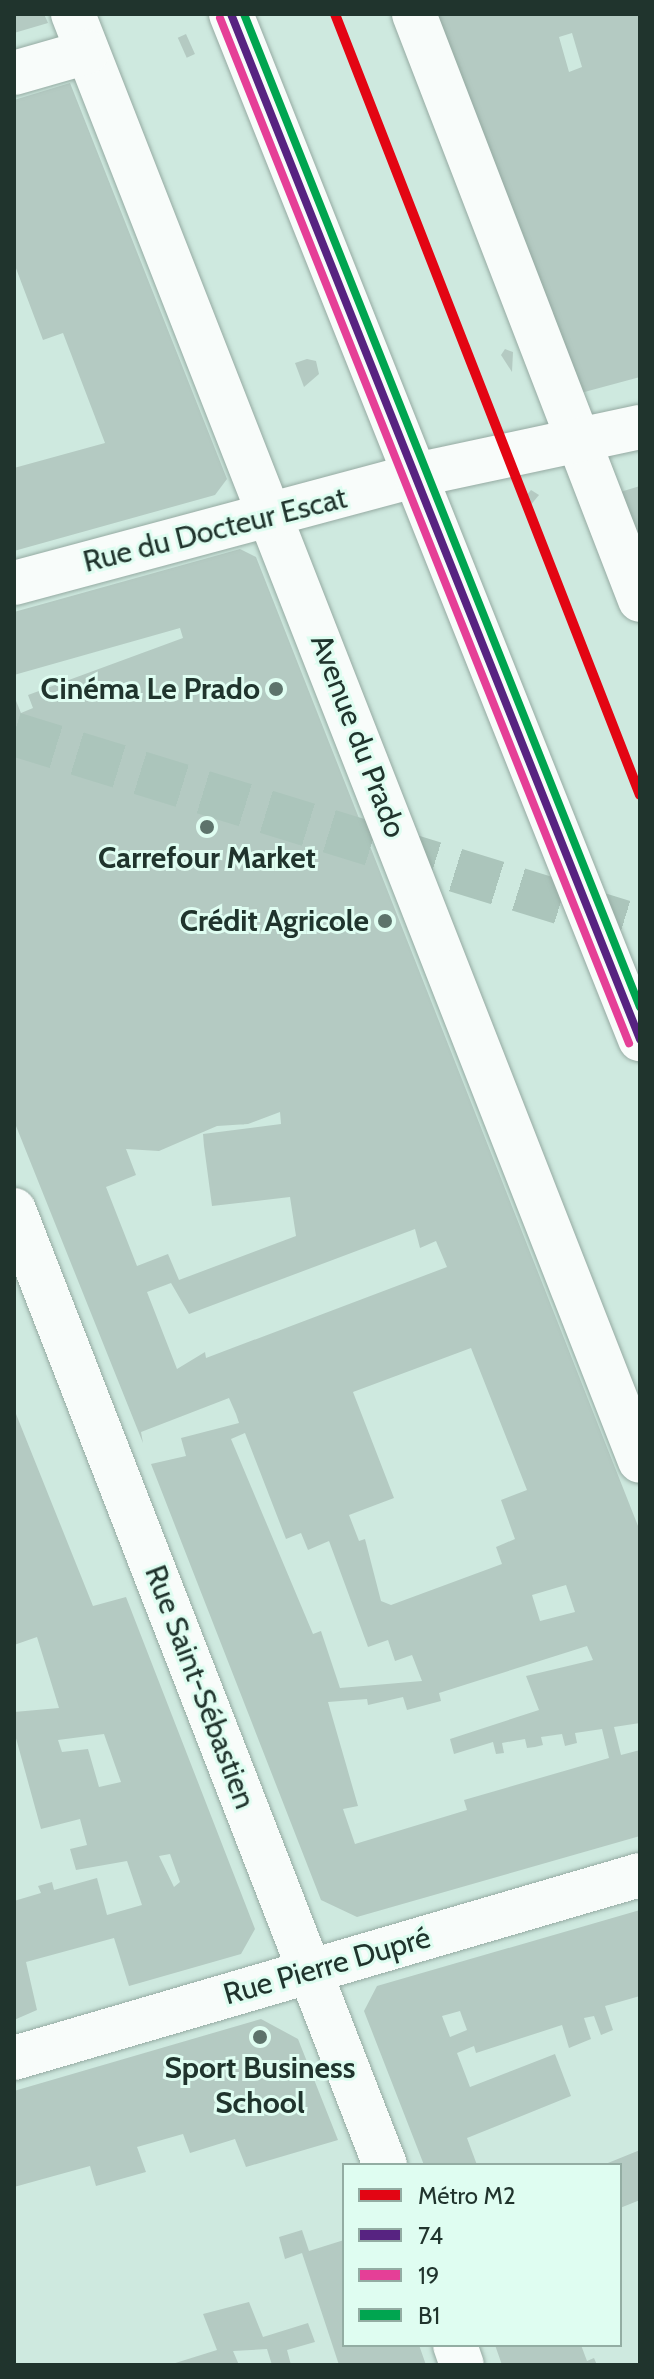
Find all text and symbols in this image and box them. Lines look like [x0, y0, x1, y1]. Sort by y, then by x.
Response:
street label: Rue du Docteur Escat [79, 480, 351, 580]
street label: Avenue du Prado [303, 629, 413, 843]
place label: Cinéma Le Prado [41, 671, 260, 707]
marker: Cinéma Le Prado [267, 680, 285, 698]
marker: Carrefour Market [198, 818, 216, 836]
place label: Carrefour Market [98, 840, 316, 876]
place label: Crédit Agricole [180, 903, 369, 939]
marker: Crédit Agricole [376, 912, 394, 930]
street label: Rue Saint-Sébastien [137, 1560, 263, 1814]
street label: Rue Pierre Dupré [219, 1919, 435, 2013]
marker: Sport Business School [251, 2028, 269, 2046]
place label: Sport Business School [165, 2050, 355, 2120]
legend [342, 2163, 622, 2347]
text: Métro M2 [418, 2181, 516, 2210]
text: 74 [418, 2221, 443, 2250]
text: 19 [418, 2261, 439, 2290]
text: B1 [418, 2301, 440, 2330]

